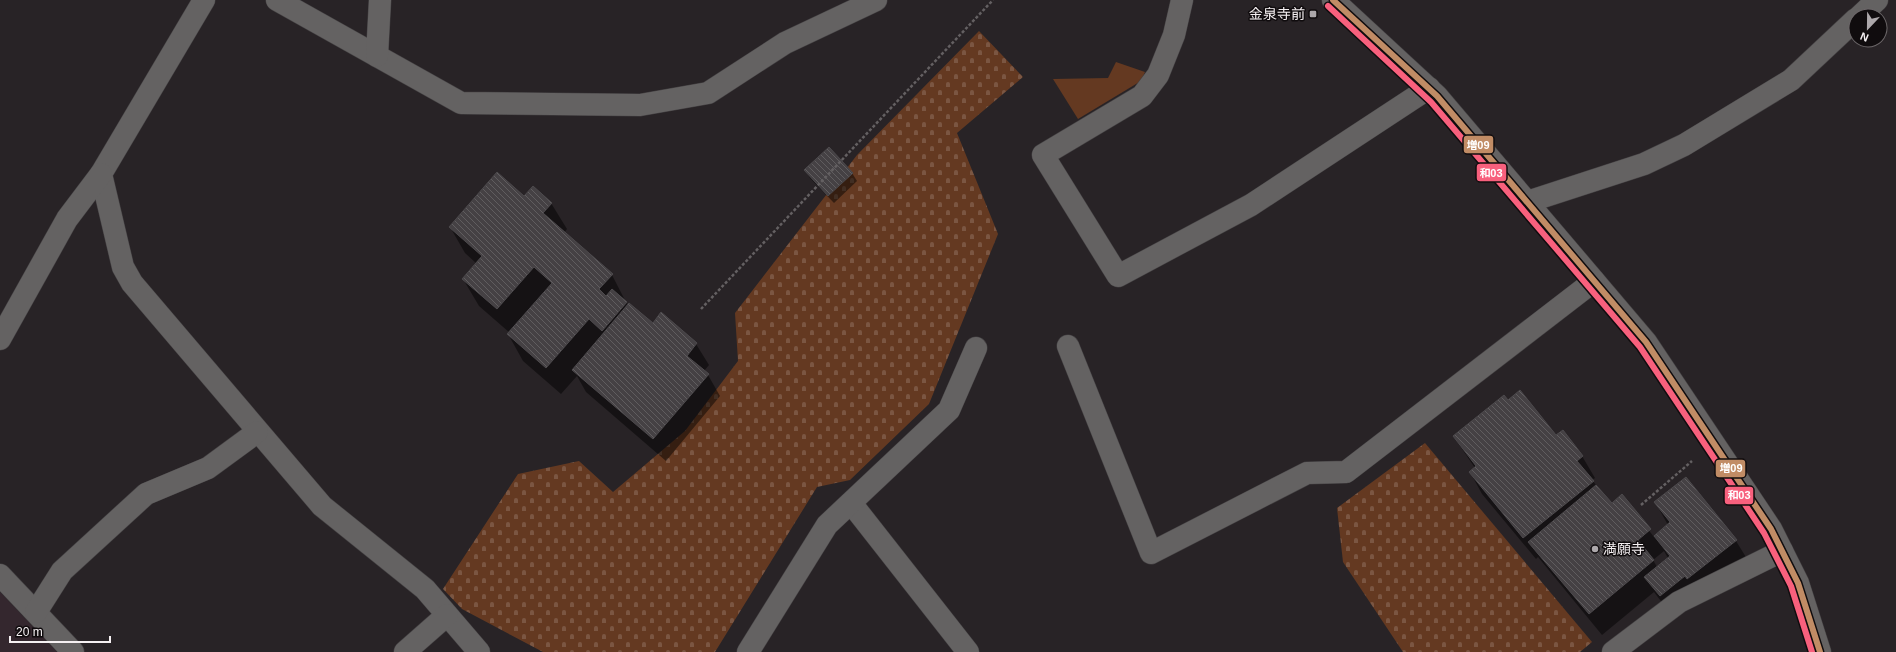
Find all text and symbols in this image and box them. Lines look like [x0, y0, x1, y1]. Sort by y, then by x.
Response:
place label: 金泉寺前 [1249, 6, 1305, 22]
north arrow [1848, 8, 1888, 48]
marker: 金泉寺前 [1308, 9, 1318, 19]
text: N [1858, 30, 1870, 44]
line badge: 増09 [1463, 135, 1494, 154]
text: 増09 [1466, 139, 1490, 151]
line badge: 和03 [1476, 163, 1507, 182]
text: 和03 [1479, 167, 1503, 179]
line badge: 増09 [1715, 459, 1746, 478]
text: 増09 [1719, 462, 1743, 474]
line badge: 和03 [1724, 486, 1754, 505]
text: 和03 [1727, 489, 1751, 501]
place label: 満願寺 [1603, 541, 1645, 557]
marker: 満願寺 [1590, 544, 1600, 554]
scale bar [10, 618, 110, 644]
text: 20 m [16, 625, 43, 639]

